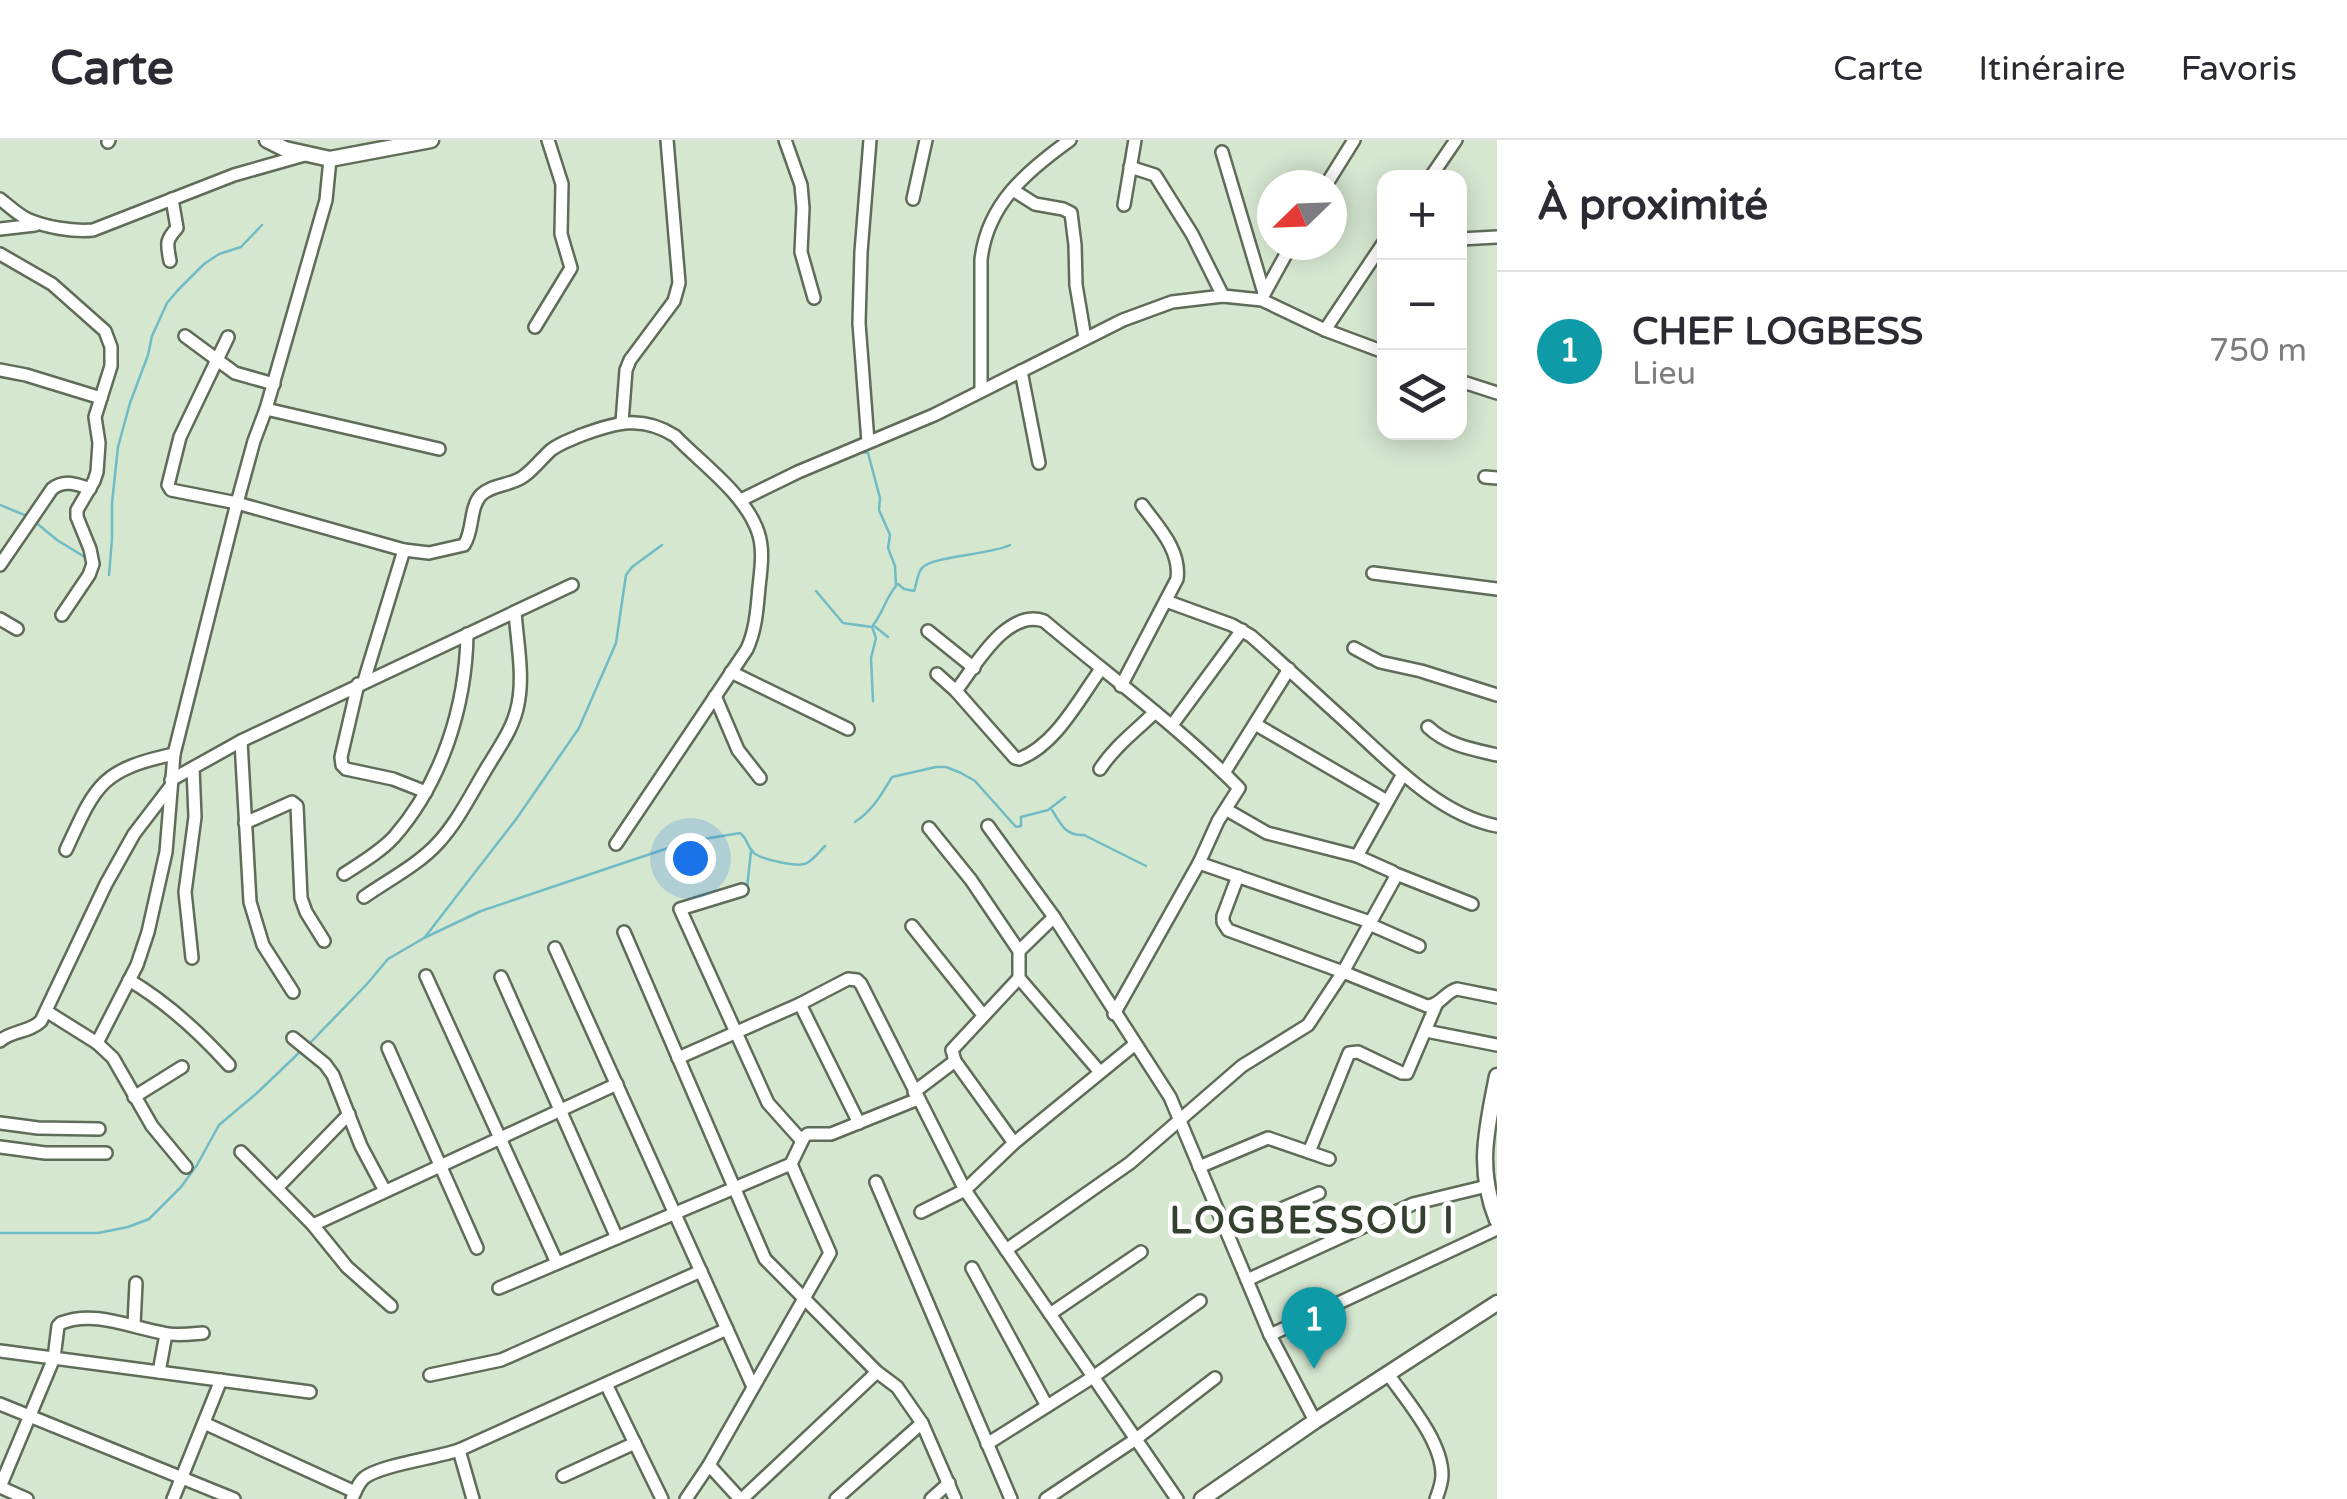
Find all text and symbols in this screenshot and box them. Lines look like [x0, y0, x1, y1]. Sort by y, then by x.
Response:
text: Carte [50, 40, 174, 98]
text: Carte [1833, 48, 1923, 90]
text: Itinéraire [1978, 48, 2126, 90]
text: Favoris [2181, 48, 2297, 90]
north arrow [1257, 170, 1347, 260]
map controls [1377, 170, 1467, 440]
button: + [1377, 170, 1467, 260]
text: À proximité [1537, 180, 1768, 231]
button: − [1377, 260, 1467, 350]
text: CHEF LOGBESS [1632, 309, 1923, 355]
text: 1 [1559, 332, 1580, 370]
text: 750 m [2209, 332, 2307, 370]
button: layers [1377, 350, 1467, 440]
text: Lieu [1632, 355, 1696, 393]
your location [665, 833, 716, 884]
district label: LOGBESSOU I [1170, 1198, 1456, 1244]
pin: 1 [1282, 1286, 1346, 1369]

